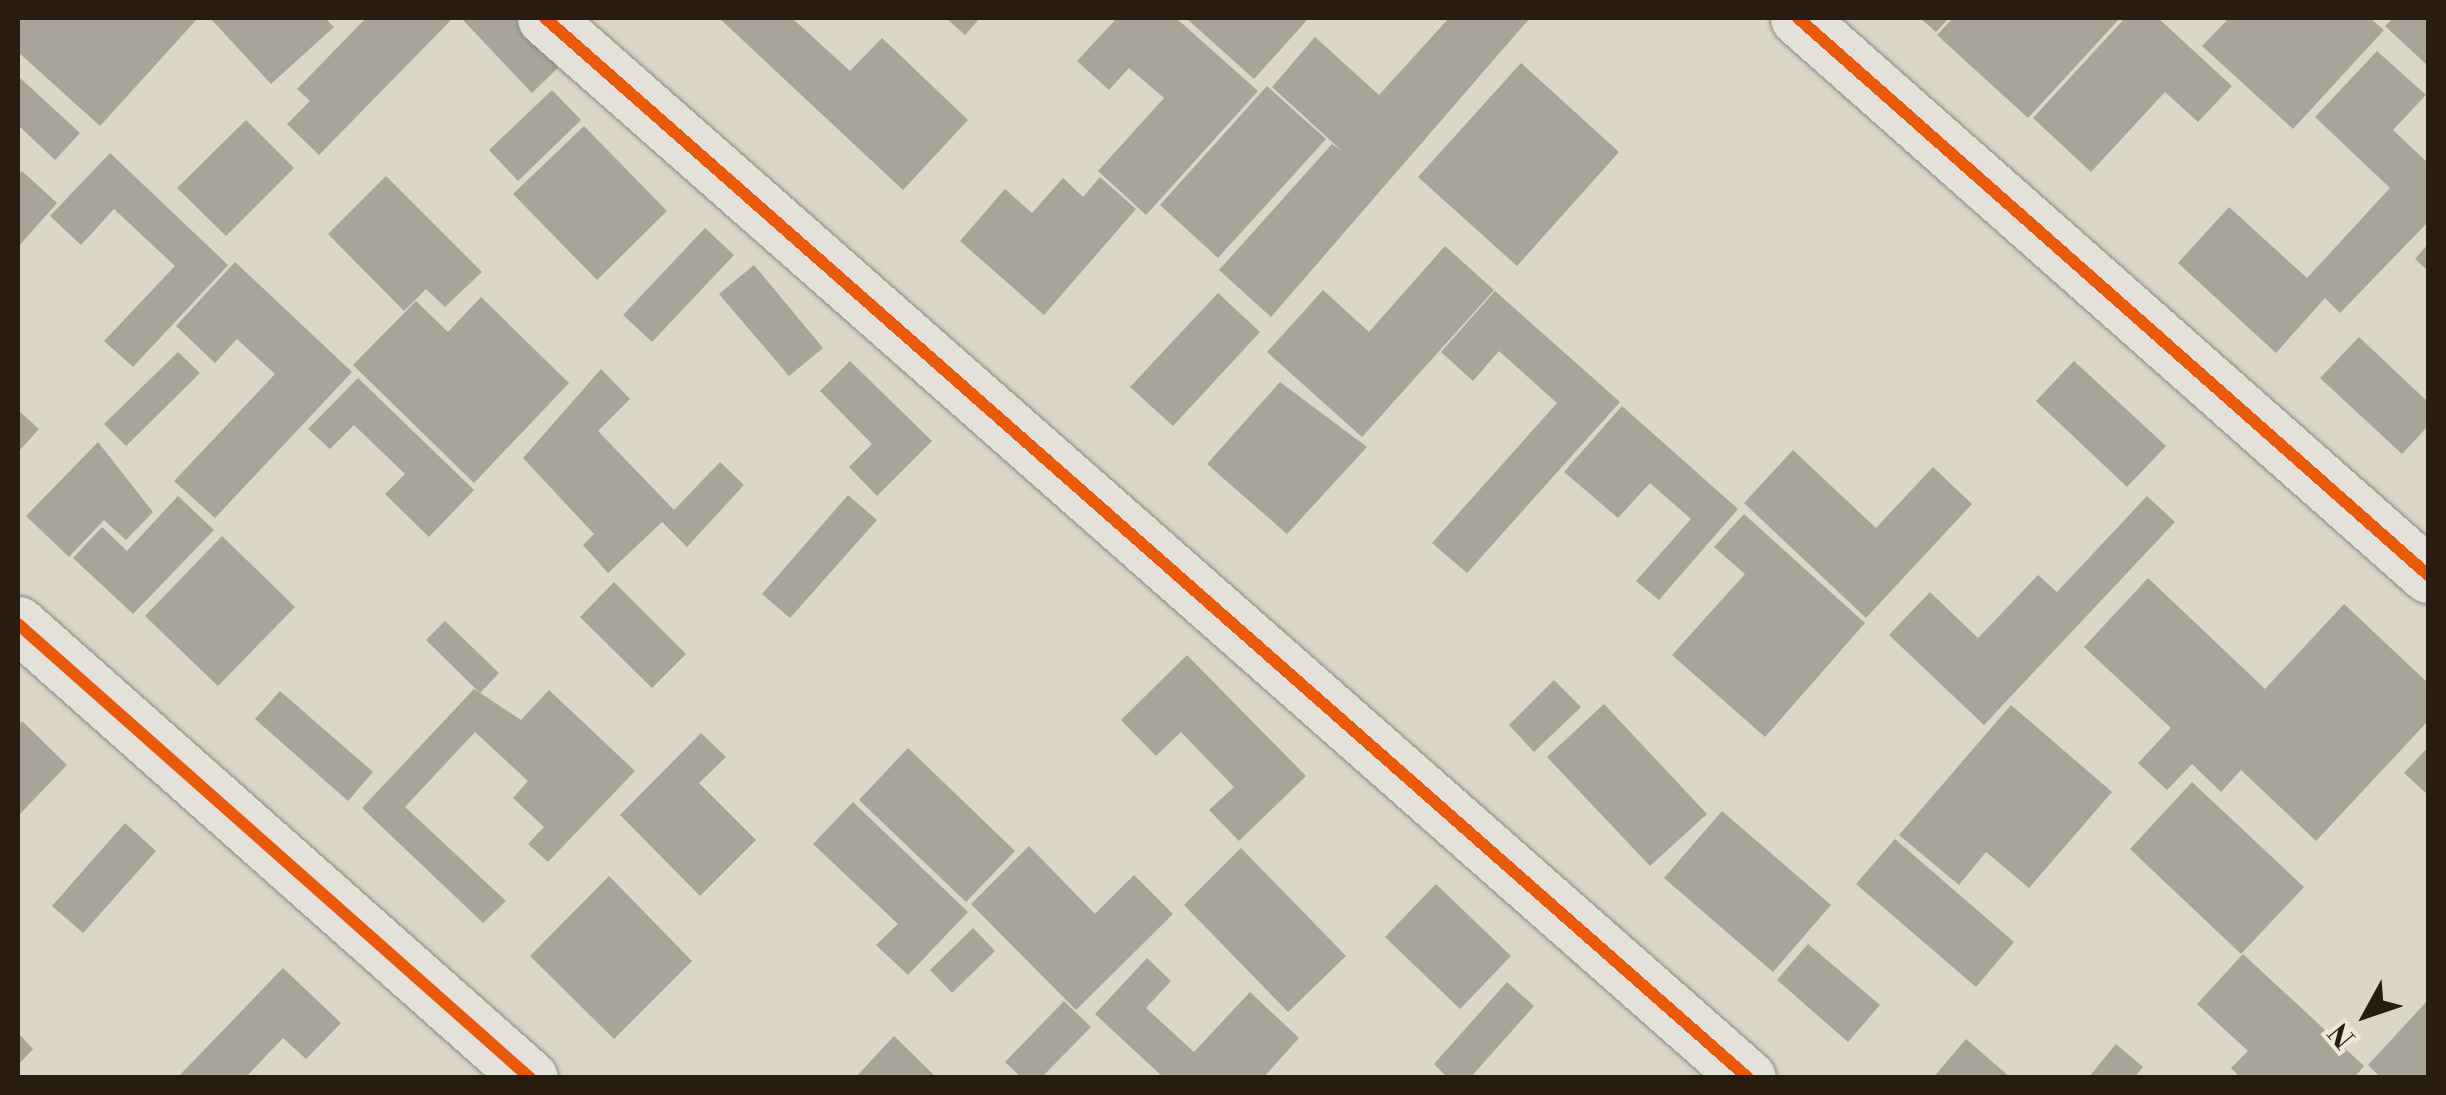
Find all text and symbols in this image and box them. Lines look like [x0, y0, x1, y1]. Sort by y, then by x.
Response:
north arrow [2316, 965, 2416, 1065]
text: N [2322, 1015, 2363, 1054]

